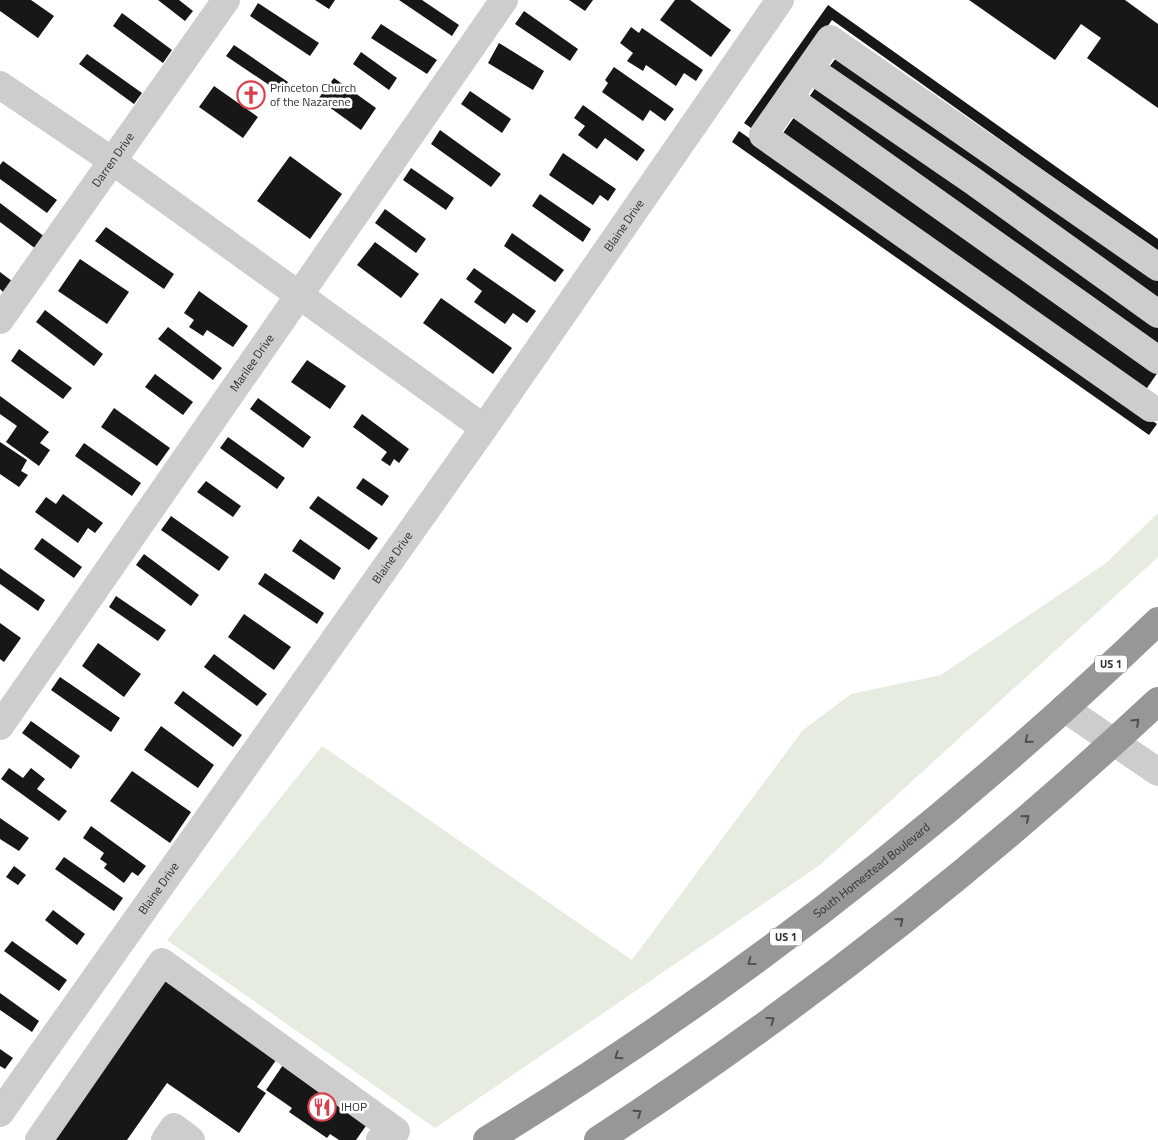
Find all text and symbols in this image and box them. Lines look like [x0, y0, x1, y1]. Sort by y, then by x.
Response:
place label: Princeton Church of the Nazarene [270, 78, 356, 111]
church icon: Princeton Church of the Nazarene [236, 80, 266, 110]
street label: Darren Drive [87, 128, 139, 191]
street label: Blaine Drive [599, 195, 649, 255]
street label: Marilee Drive [225, 330, 278, 395]
street label: Blaine Drive [367, 527, 417, 587]
road number: US 1 [1095, 656, 1127, 672]
one-way arrow [1131, 719, 1140, 728]
one-way arrow [1024, 734, 1033, 743]
one-way arrow [1020, 816, 1029, 824]
street label: South Homestead Boulevard [809, 818, 934, 923]
street label: Blaine Drive [133, 858, 183, 918]
one-way arrow [895, 918, 904, 927]
road number: US 1 [770, 929, 802, 946]
one-way arrow [747, 956, 757, 965]
one-way arrow [765, 1017, 775, 1026]
one-way arrow [615, 1050, 624, 1059]
restaurant icon: IHOP [307, 1092, 337, 1122]
place label: IHOP [341, 1097, 367, 1116]
one-way arrow [632, 1110, 642, 1119]

